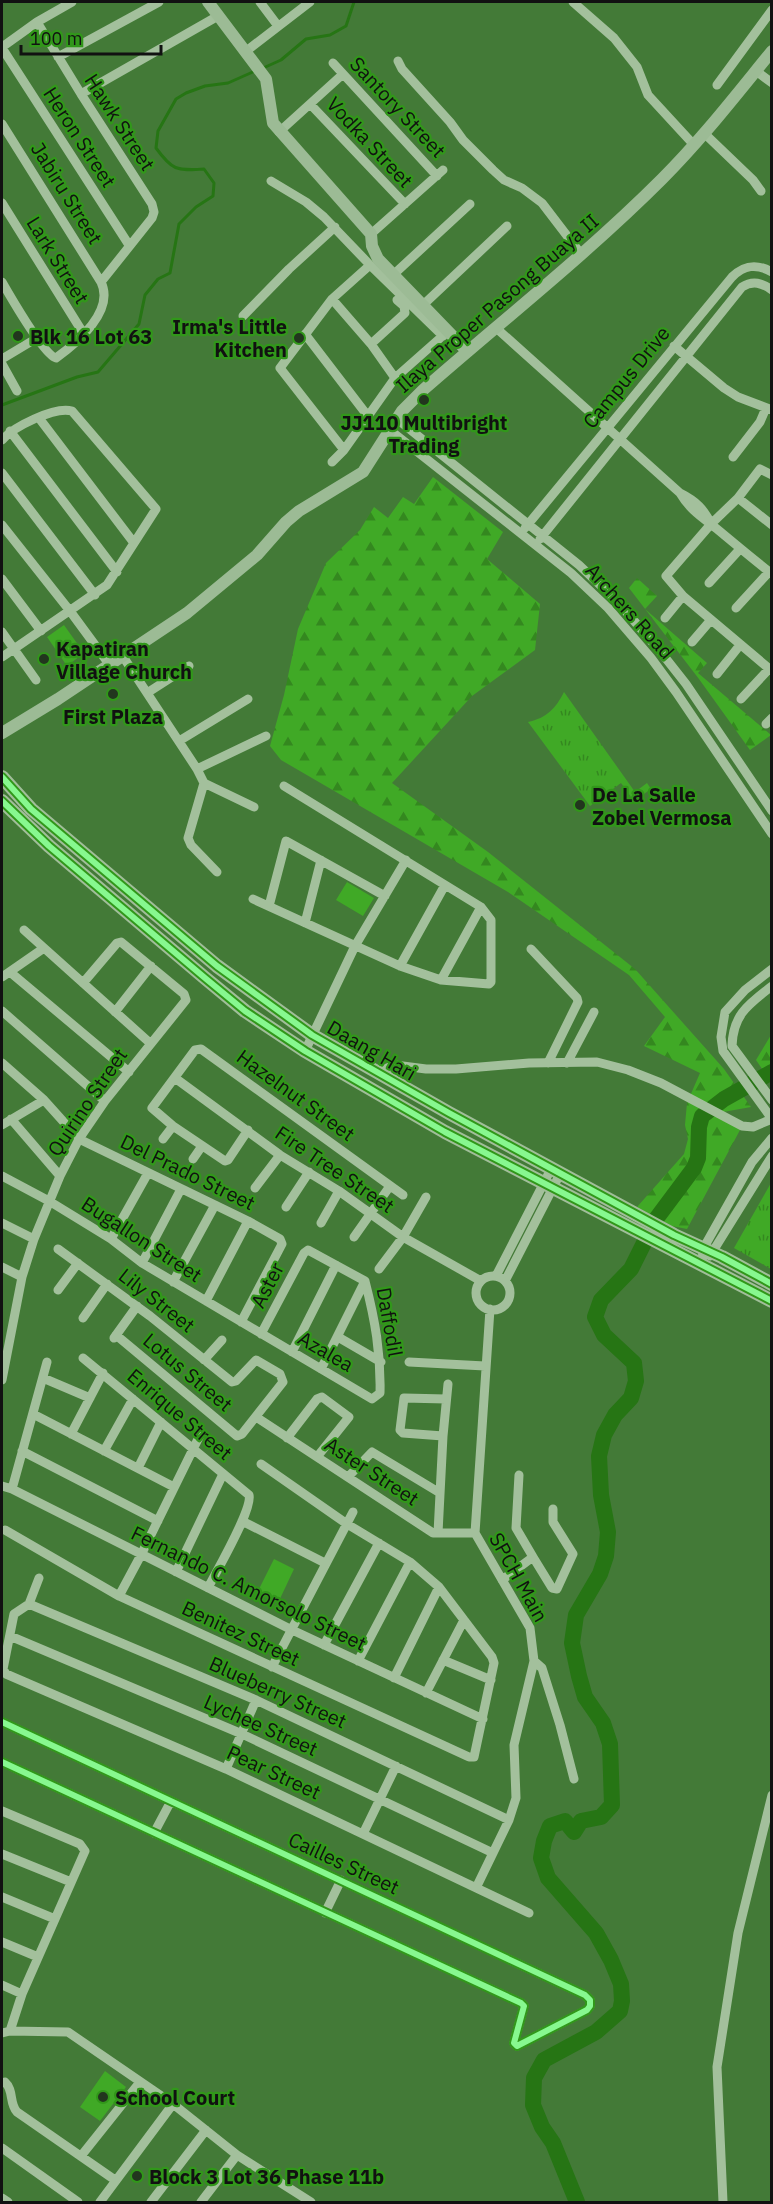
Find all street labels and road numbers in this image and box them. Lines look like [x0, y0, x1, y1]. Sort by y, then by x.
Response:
street label: Santory Street [344, 51, 452, 163]
street label: Hawk Street [79, 68, 161, 176]
street label: Heron Street [37, 82, 123, 192]
street label: Vodka Street [321, 91, 419, 193]
street label: Jabiru Street [25, 137, 109, 249]
street label: Ilaya Proper Pasong Buaya II [390, 207, 604, 399]
street label: Lark Street [21, 211, 95, 309]
street label: Campus Drive [576, 320, 676, 434]
street label: Archers Road [580, 557, 680, 665]
street label: Daang Hari [323, 1014, 421, 1086]
street label: Quirino Street [41, 1043, 133, 1161]
street label: Hazelnut Street [232, 1043, 360, 1147]
street label: Fire Tree Street [270, 1119, 400, 1219]
street label: Del Prado Street [116, 1128, 260, 1216]
street label: Bugallon Street [77, 1190, 207, 1288]
street label: Aster [244, 1258, 290, 1312]
street label: Lily Street [113, 1262, 201, 1338]
street label: Daffodil [371, 1285, 409, 1359]
street label: Azalea [293, 1324, 359, 1378]
street label: Lotus Street [138, 1327, 238, 1417]
street label: Enrique Street [122, 1362, 238, 1466]
street label: Aster Street [320, 1430, 424, 1512]
street label: Fernando C. Amorsolo Street [127, 1519, 371, 1657]
street label: SPCH Main [483, 1527, 555, 1627]
street label: Benitez Street [178, 1594, 304, 1672]
street label: Blueberry Street [205, 1650, 351, 1734]
street label: Lychee Street [200, 1688, 322, 1762]
street label: Pear Street [223, 1739, 325, 1805]
street label: Cailles Street [284, 1826, 404, 1900]

